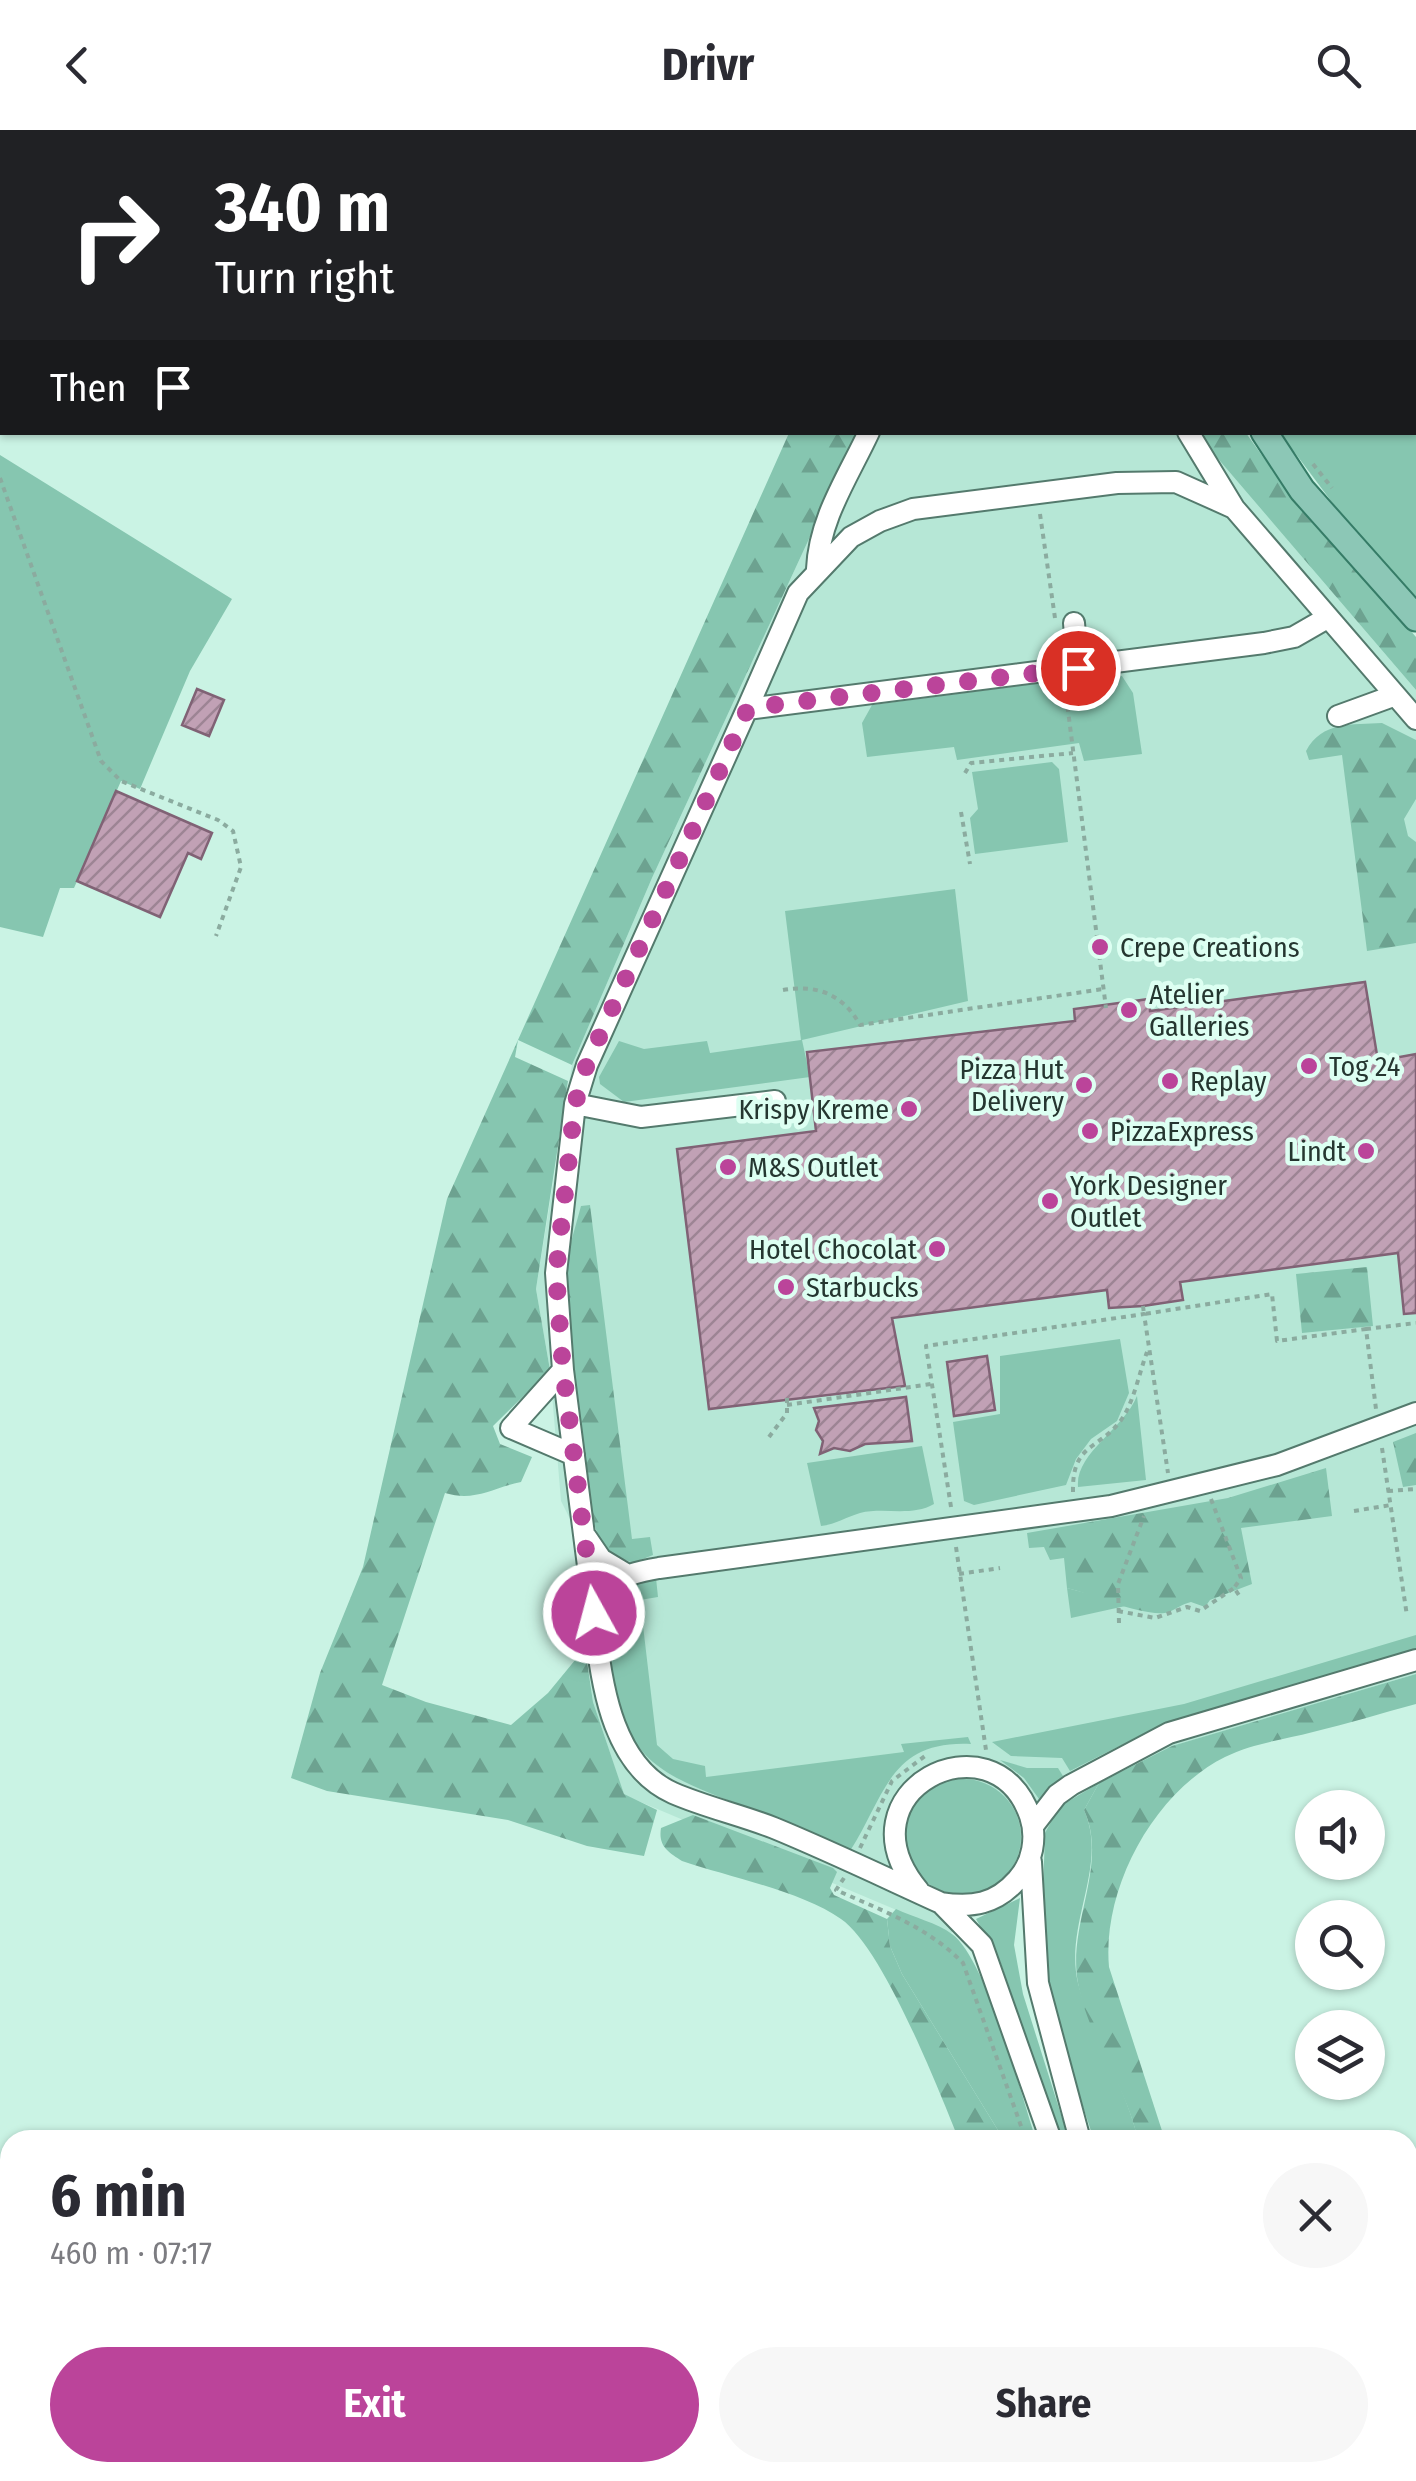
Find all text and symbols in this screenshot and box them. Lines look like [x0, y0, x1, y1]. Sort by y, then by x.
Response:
icon: back [50, 38, 105, 93]
text: Drivr [662, 38, 754, 92]
icon: search [1311, 38, 1366, 93]
text: 340 m [215, 166, 390, 250]
icon: right [50, 170, 180, 300]
text: Turn right [215, 251, 394, 305]
icon: arrive [146, 360, 201, 415]
text: Then [50, 365, 126, 411]
pin [1036, 626, 1121, 711]
icon: arrive [1051, 641, 1106, 696]
place label: Crepe Creations [1120, 931, 1300, 964]
marker: Crepe Creations [1089, 936, 1111, 958]
place label: Atelier Galleries [1149, 978, 1250, 1043]
marker: Atelier Galleries [1118, 999, 1140, 1021]
place label: Tog 24 [1329, 1050, 1400, 1083]
place label: Pizza Hut Delivery [959, 1053, 1065, 1118]
marker: Tog 24 [1298, 1055, 1320, 1077]
place label: Replay [1190, 1065, 1267, 1098]
marker: Replay [1159, 1070, 1181, 1092]
marker: Pizza Hut Delivery [1073, 1074, 1095, 1096]
place label: Krispy Kreme [739, 1093, 889, 1126]
marker: Krispy Kreme [898, 1098, 920, 1120]
place label: PizzaExpress [1110, 1115, 1254, 1148]
marker: PizzaExpress [1079, 1120, 1101, 1142]
place label: Lindt [1288, 1135, 1347, 1168]
marker: Lindt [1355, 1140, 1377, 1162]
place label: M&S Outlet [748, 1151, 879, 1184]
marker: M&S Outlet [717, 1156, 739, 1178]
place label: York Designer Outlet [1070, 1169, 1227, 1234]
marker: York Designer Outlet [1039, 1190, 1061, 1212]
place label: Hotel Chocolat [749, 1233, 918, 1266]
marker: Hotel Chocolat [926, 1238, 948, 1260]
place label: Starbucks [806, 1271, 919, 1304]
marker: Starbucks [775, 1276, 797, 1298]
position arrow [542, 1561, 646, 1665]
map controls [1295, 1790, 1385, 2100]
button: sound [1295, 1790, 1385, 1880]
button: search [1295, 1900, 1385, 1990]
button: layers [1295, 2010, 1385, 2100]
text: 6 min [50, 2160, 187, 2232]
button: close [1263, 2163, 1368, 2268]
text: 460 m · 07:17 [50, 2234, 212, 2272]
button: Exit [50, 2347, 699, 2462]
button: Share [719, 2347, 1368, 2462]

